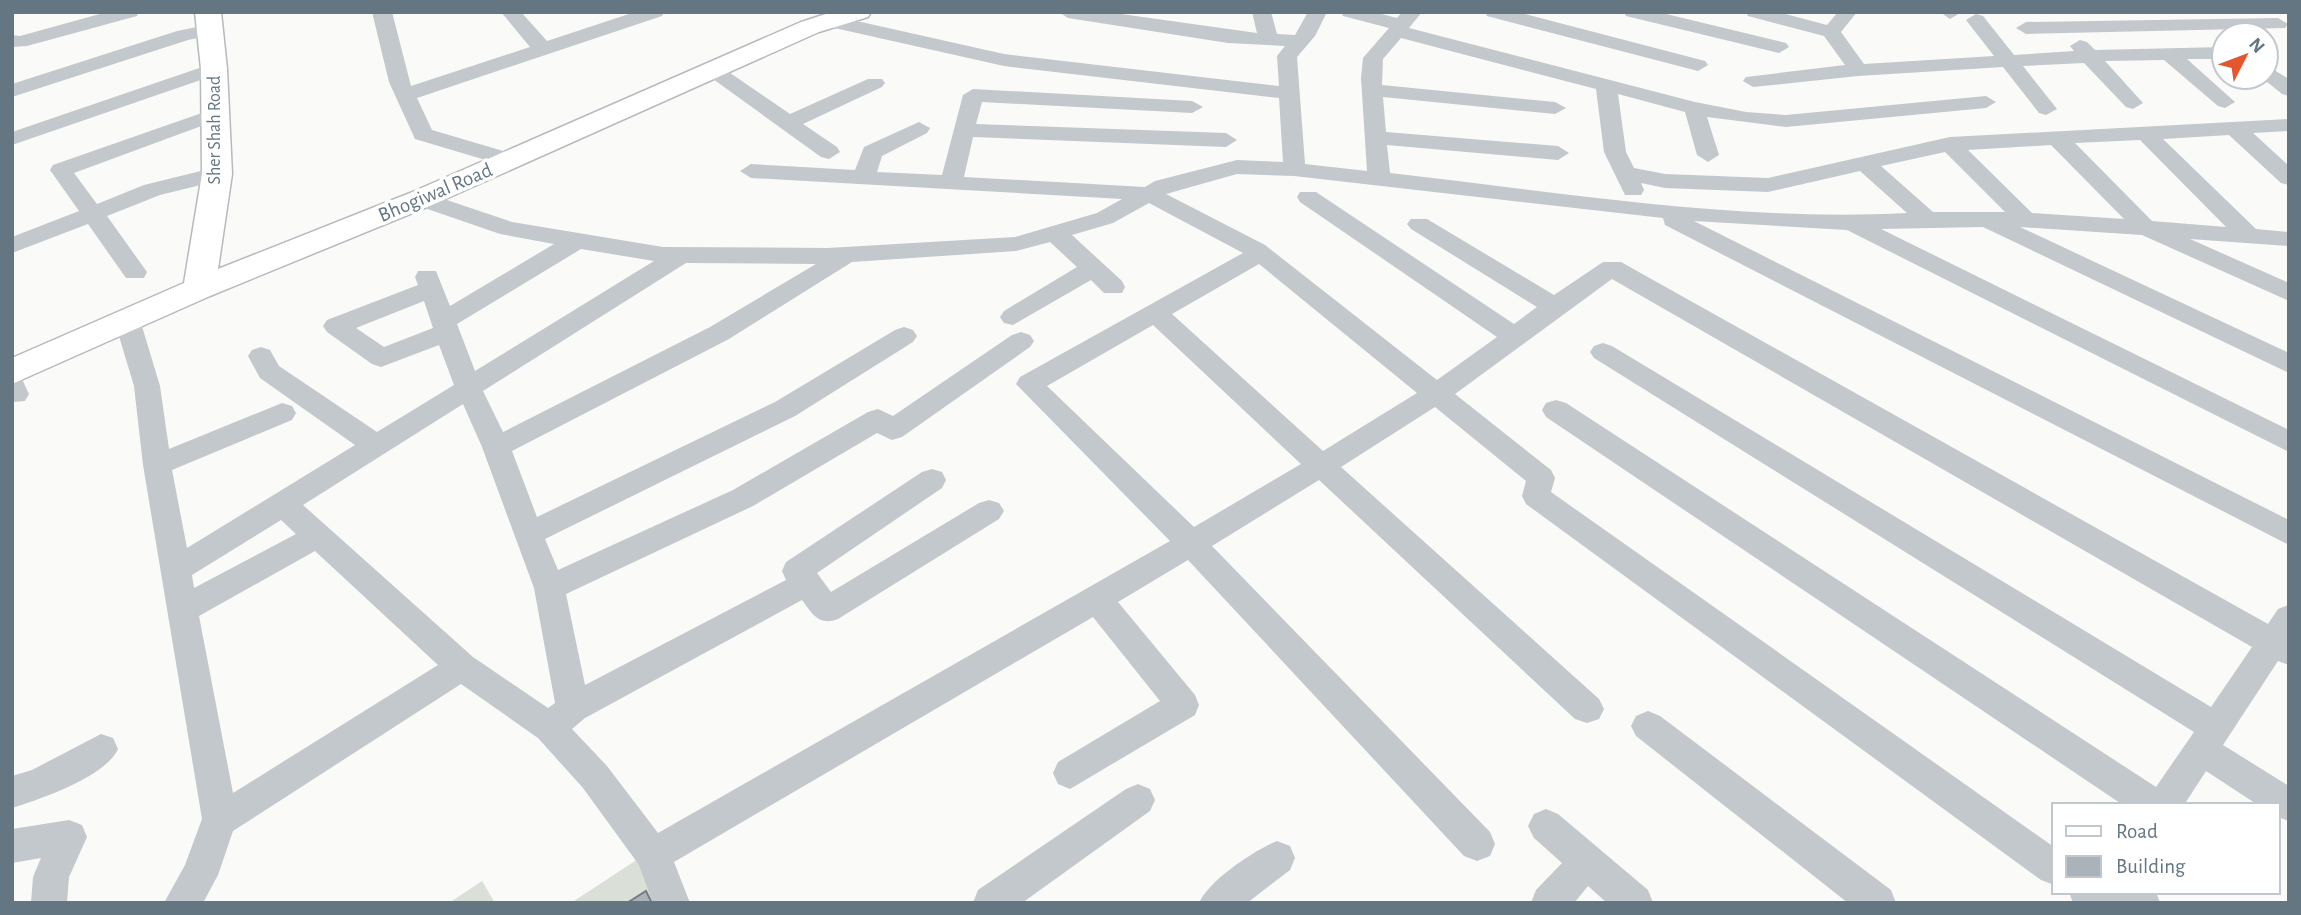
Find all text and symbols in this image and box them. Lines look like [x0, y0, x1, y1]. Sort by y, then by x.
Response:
north arrow [2210, 21, 2280, 91]
text: N [2245, 34, 2268, 57]
street label: Sher Shah Road [206, 76, 224, 184]
street label: Bhogiwal Road [375, 159, 495, 226]
legend [2052, 803, 2280, 894]
text: Road [2116, 821, 2158, 842]
text: Building [2116, 856, 2186, 877]

